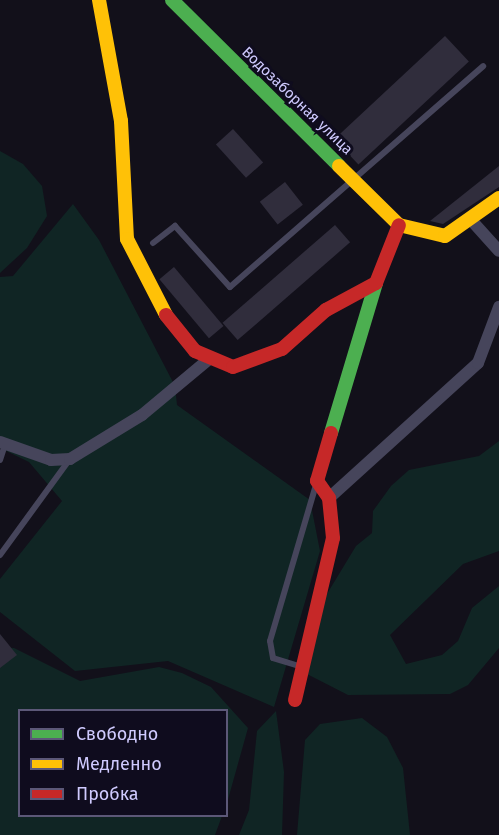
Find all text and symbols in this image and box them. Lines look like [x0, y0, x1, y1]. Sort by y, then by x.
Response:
street label: Водозаборная улица [238, 43, 356, 159]
legend [18, 709, 228, 817]
text: Свободно [76, 723, 158, 745]
text: Медленно [76, 753, 162, 775]
text: Пробка [76, 783, 139, 805]

